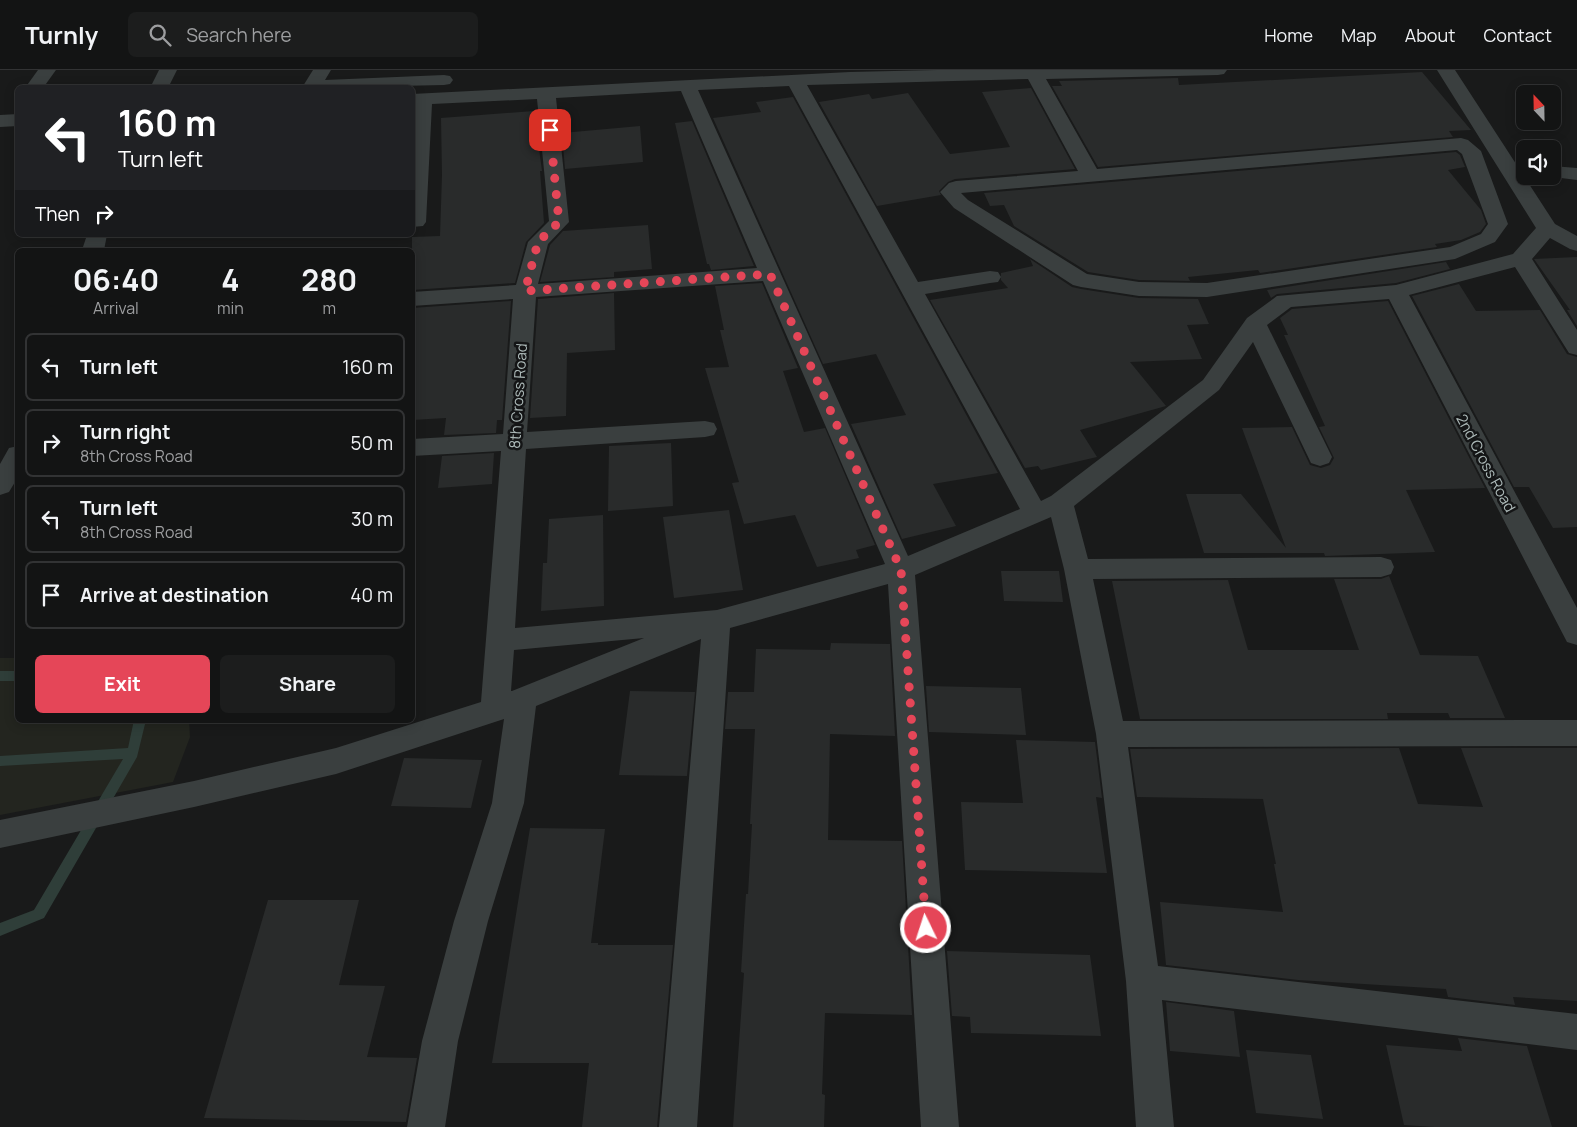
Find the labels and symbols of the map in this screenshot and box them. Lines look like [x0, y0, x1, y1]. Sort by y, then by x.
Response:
north arrow [1516, 85, 1561, 130]
pin [529, 109, 571, 151]
street label: 8th Cross Road [504, 343, 532, 449]
street label: 2nd Cross Road [1451, 410, 1521, 516]
position arrow [899, 901, 951, 953]

